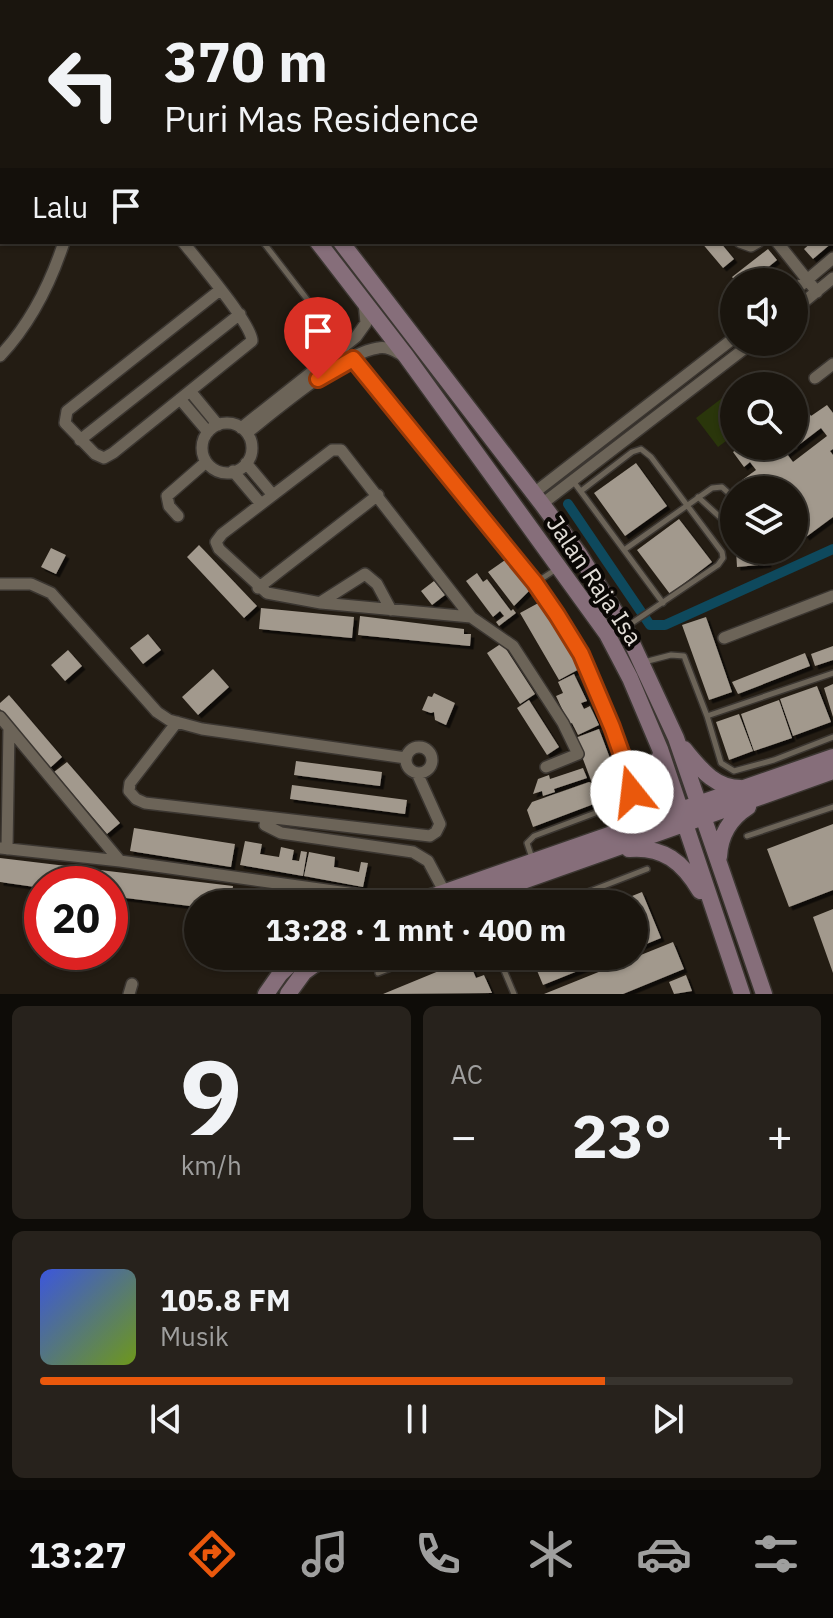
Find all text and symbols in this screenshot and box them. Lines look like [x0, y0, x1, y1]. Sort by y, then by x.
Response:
text: 370 m [164, 25, 328, 97]
icon: left [32, 32, 136, 136]
text: Puri Mas Residence [164, 95, 479, 142]
icon: arrive [104, 184, 148, 228]
text: Lalu [32, 187, 88, 226]
map controls [720, 268, 808, 564]
button: sound [720, 268, 808, 356]
pin [284, 297, 352, 379]
icon: arrive [296, 309, 340, 353]
button: search [720, 372, 808, 460]
button: layers [720, 476, 808, 564]
street label: Jalan Raja Isa [540, 509, 650, 651]
position arrow [590, 750, 674, 834]
speed limit sign: 20 [24, 866, 128, 970]
text: 13:28 · 1 mnt · 400 m [266, 910, 566, 949]
text: 9 [180, 1028, 242, 1164]
text: AC [451, 1057, 483, 1091]
text: 23° [572, 1096, 672, 1175]
text: − [451, 1107, 477, 1164]
text: + [767, 1107, 793, 1164]
text: km/h [181, 1148, 242, 1182]
text: 105.8 FM [160, 1280, 291, 1319]
text: Musik [160, 1319, 229, 1353]
icon: previous [144, 1397, 188, 1441]
icon: pause [395, 1397, 439, 1441]
icon: next [646, 1397, 690, 1441]
icon: directions [184, 1526, 240, 1582]
icon: music [297, 1526, 353, 1582]
icon: phone [410, 1526, 466, 1582]
icon: climate [523, 1526, 579, 1582]
icon: car [636, 1526, 692, 1582]
icon: filters [748, 1526, 804, 1582]
text: 13:27 [28, 1531, 127, 1578]

